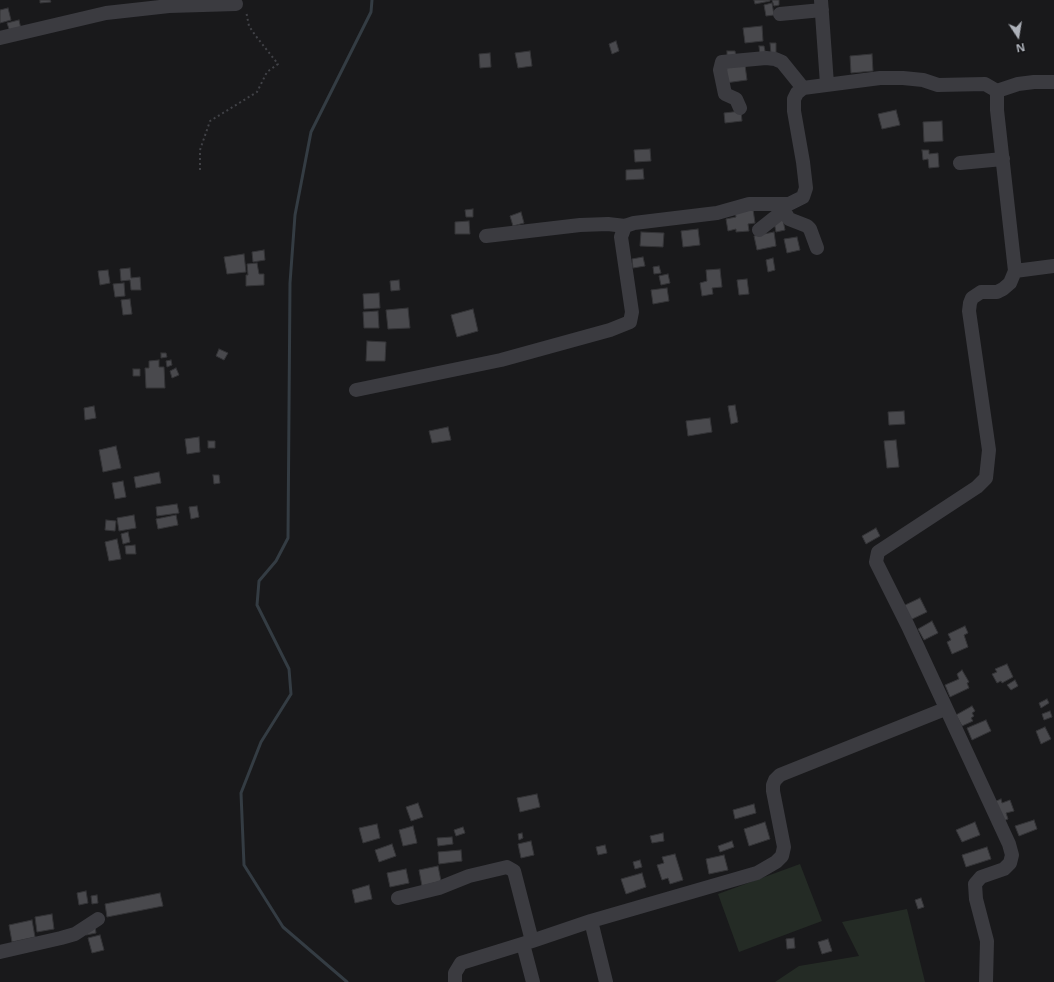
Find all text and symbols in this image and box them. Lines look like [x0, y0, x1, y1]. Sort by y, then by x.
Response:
north arrow [998, 16, 1038, 56]
text: N [1015, 40, 1027, 56]

